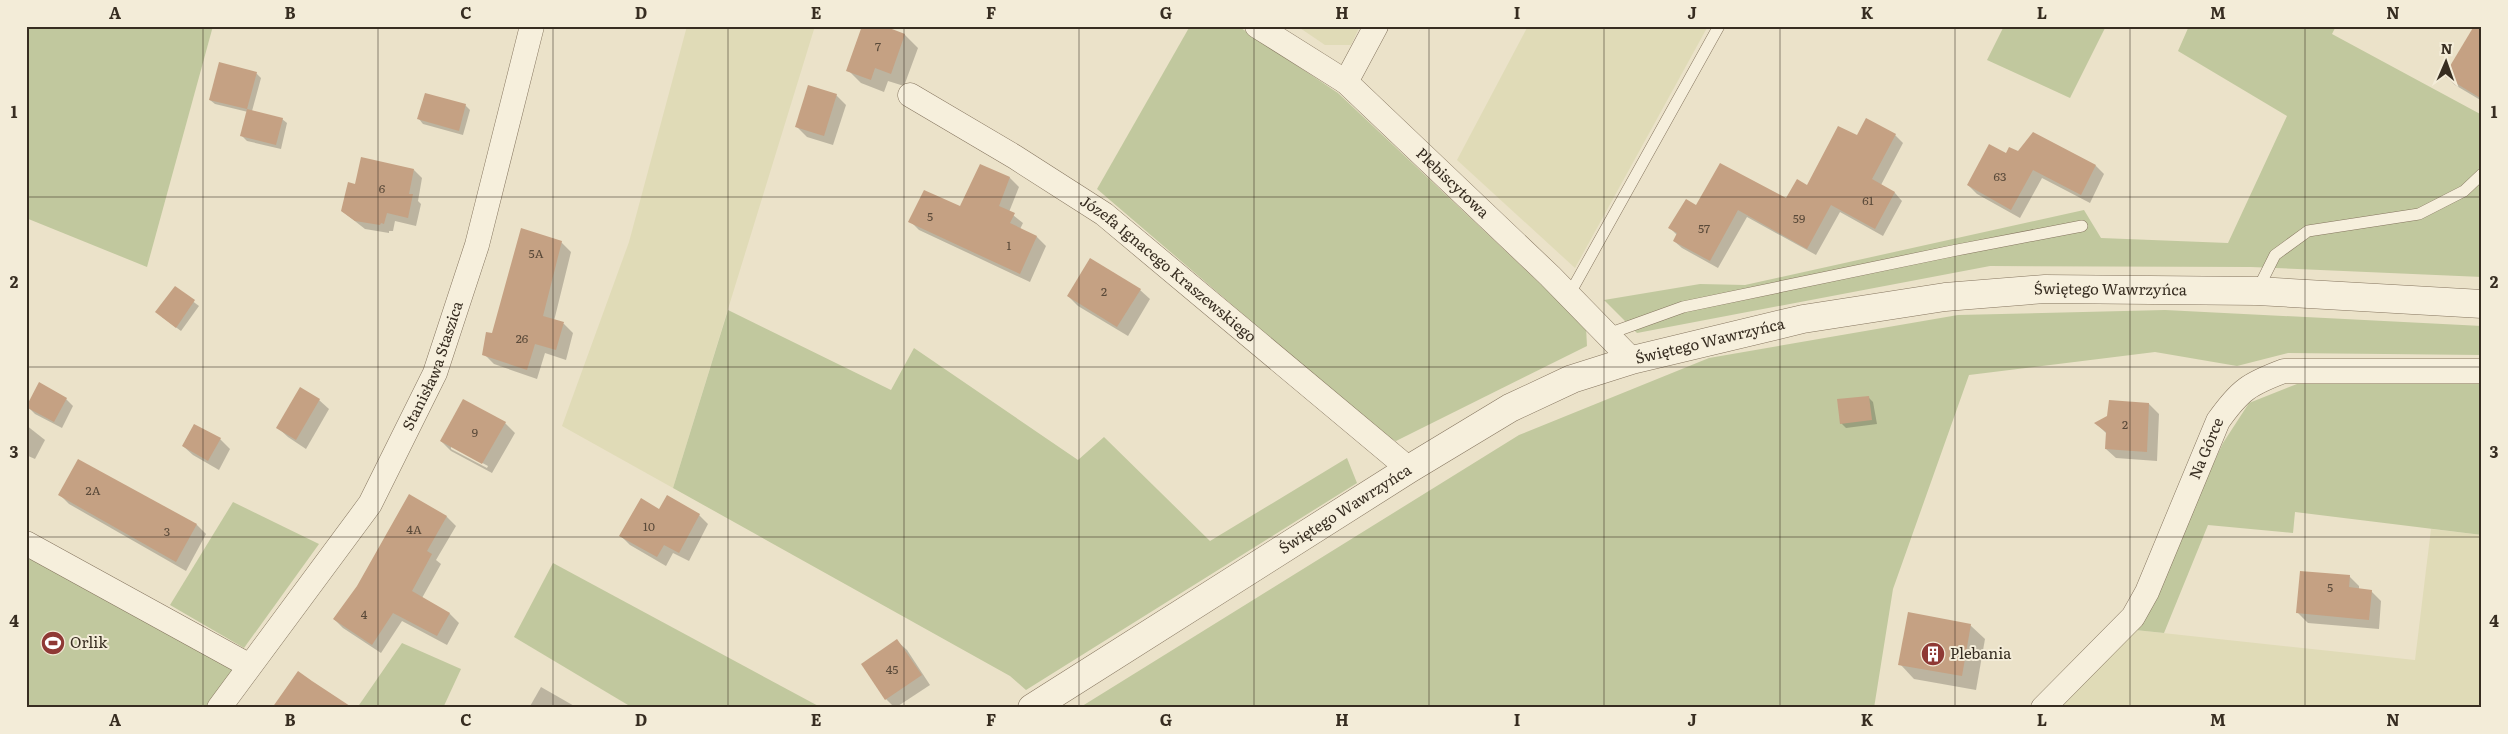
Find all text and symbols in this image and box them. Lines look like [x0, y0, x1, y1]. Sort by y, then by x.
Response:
text: A [109, 0, 121, 24]
text: B [284, 0, 296, 24]
text: C [460, 0, 472, 24]
text: D [635, 0, 647, 24]
text: E [811, 0, 822, 24]
text: F [986, 0, 996, 24]
text: G [1160, 0, 1172, 24]
text: H [1335, 0, 1349, 24]
text: I [1514, 0, 1520, 24]
text: J [1687, 0, 1697, 24]
text: K [1861, 0, 1874, 24]
text: L [2037, 0, 2047, 24]
text: M [2210, 0, 2226, 24]
text: N [2386, 0, 2400, 24]
house number: 7 [875, 37, 881, 55]
north arrow [2420, 38, 2470, 88]
text: N [2440, 38, 2453, 58]
text: 1 [11, 99, 18, 123]
text: 1 [2491, 99, 2498, 123]
street label: Plebiscytowa [1412, 141, 1496, 223]
house number: 63 [1994, 167, 2006, 185]
house number: 6 [379, 179, 386, 197]
street label: Józefa Ignacego Kraszewskiego [1076, 189, 1263, 347]
house number: 61 [1862, 191, 1874, 209]
house number: 5 [927, 207, 933, 225]
house number: 59 [1793, 209, 1805, 227]
house number: 57 [1698, 219, 1710, 237]
house number: 1 [1007, 236, 1012, 254]
house number: 5A [529, 244, 544, 262]
text: 2 [10, 269, 19, 293]
text: 2 [2490, 269, 2499, 293]
street label: Świętego Wawrzyńca [2033, 276, 2188, 300]
house number: 2 [1101, 282, 1107, 300]
street label: Stanisława Staszica [395, 297, 468, 434]
street label: Świętego Wawrzyńca [1633, 311, 1788, 369]
house number: 26 [516, 329, 529, 347]
street label: Na Górce [2182, 413, 2228, 482]
house number: 2 [2122, 415, 2128, 433]
house number: 9 [472, 423, 478, 441]
text: 3 [10, 439, 19, 463]
text: 3 [2490, 439, 2499, 463]
street label: Świętego Wawrzyńca [1274, 457, 1416, 559]
house number: 2A [86, 481, 101, 499]
house number: 10 [643, 517, 655, 535]
house number: 4A [406, 520, 422, 538]
house number: 3 [164, 522, 170, 540]
house number: 5 [2327, 578, 2333, 596]
house number: 4 [361, 605, 368, 623]
text: 4 [9, 608, 19, 632]
text: 4 [2489, 608, 2499, 632]
sports icon: Orlik [40, 630, 66, 656]
place label: Orlik [70, 630, 108, 653]
building icon: Plebania [1920, 641, 1946, 667]
place label: Plebania [1950, 641, 2012, 664]
house number: 45 [886, 660, 898, 678]
text: A [109, 707, 121, 731]
text: B [284, 707, 296, 731]
text: C [460, 707, 472, 731]
text: D [635, 707, 647, 731]
text: E [811, 707, 822, 731]
text: F [986, 707, 996, 731]
text: G [1160, 707, 1172, 731]
text: H [1335, 707, 1349, 731]
text: I [1514, 707, 1520, 731]
text: J [1687, 707, 1697, 731]
text: K [1861, 707, 1874, 731]
text: L [2037, 707, 2047, 731]
text: M [2210, 707, 2226, 731]
text: N [2386, 707, 2400, 731]

